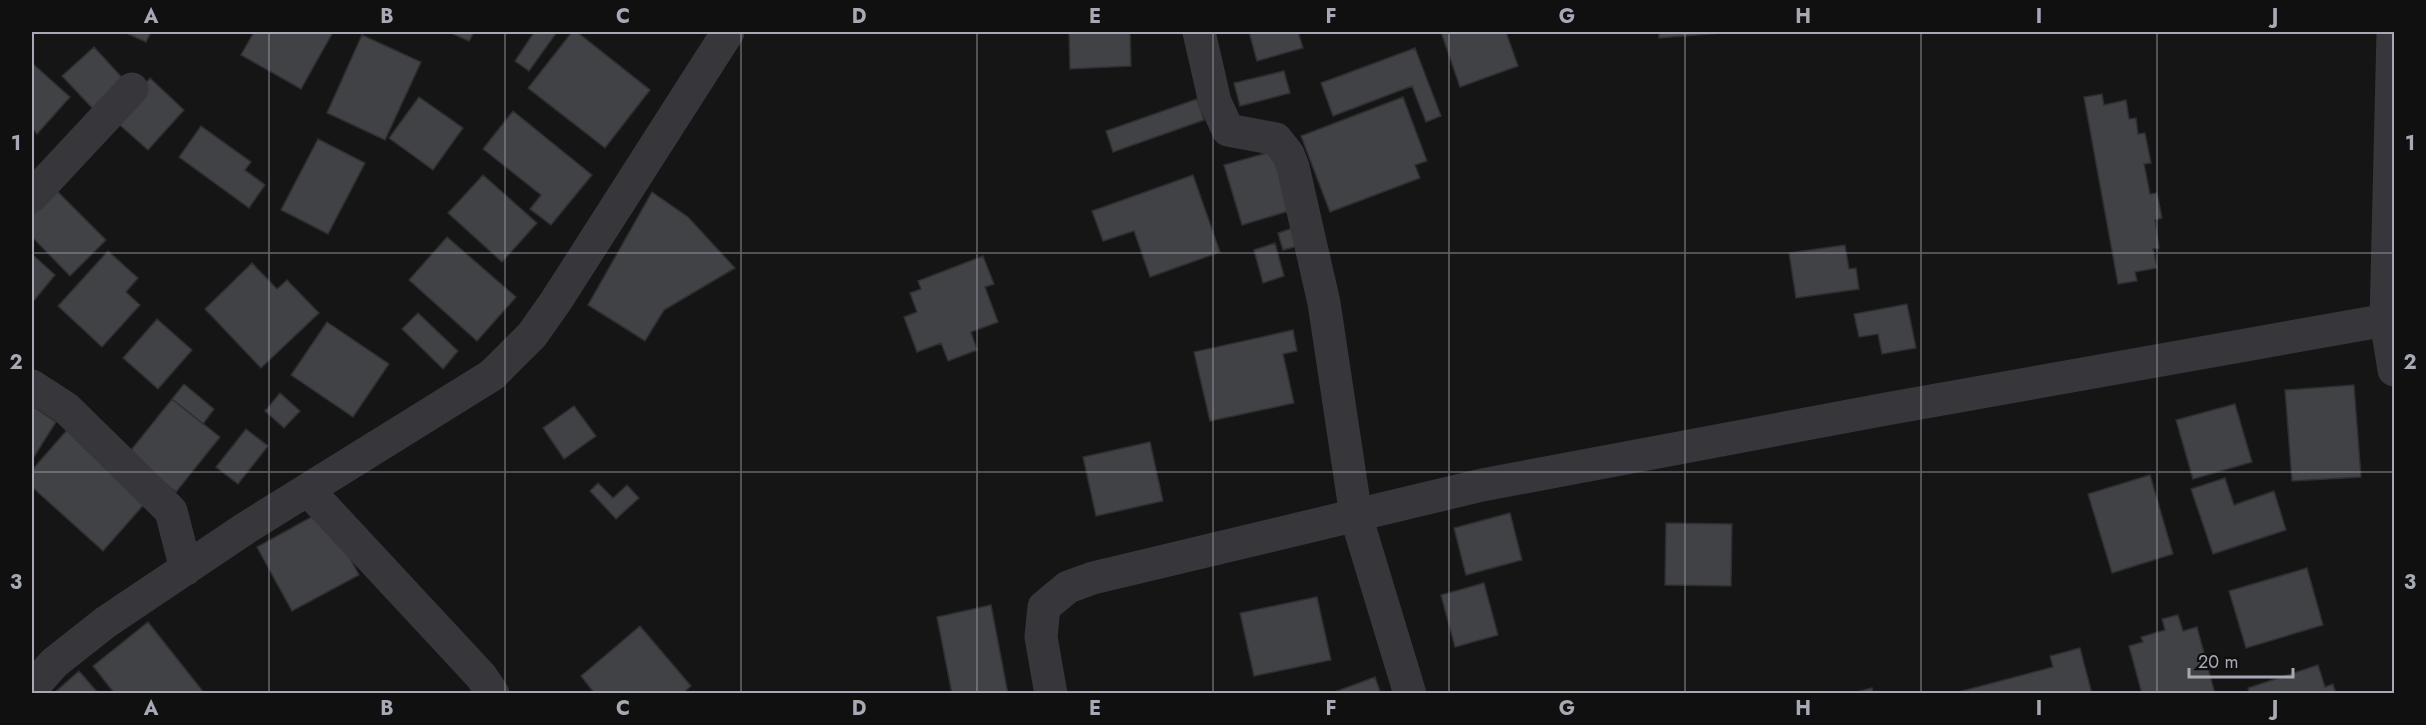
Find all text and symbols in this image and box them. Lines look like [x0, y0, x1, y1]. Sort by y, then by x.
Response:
text: A [143, 2, 159, 31]
text: B [380, 2, 394, 31]
text: C [616, 2, 630, 31]
text: D [852, 2, 866, 31]
text: E [1089, 2, 1101, 31]
text: F [1325, 2, 1337, 31]
text: G [1559, 2, 1575, 31]
text: H [1795, 2, 1811, 31]
text: I [2036, 2, 2042, 31]
text: J [2268, 2, 2278, 31]
text: 1 [11, 129, 21, 158]
text: 1 [2405, 129, 2415, 158]
text: 2 [9, 348, 23, 377]
text: 2 [2403, 348, 2417, 377]
text: 3 [10, 568, 22, 597]
text: 3 [2404, 568, 2416, 597]
scale bar [2189, 641, 2292, 679]
text: 20 m [2198, 649, 2238, 675]
text: A [143, 694, 159, 723]
text: B [380, 694, 394, 723]
text: C [616, 694, 630, 723]
text: D [852, 694, 866, 723]
text: E [1089, 694, 1101, 723]
text: F [1325, 694, 1337, 723]
text: G [1559, 694, 1575, 723]
text: H [1795, 694, 1811, 723]
text: I [2036, 694, 2042, 723]
text: J [2268, 694, 2278, 723]

